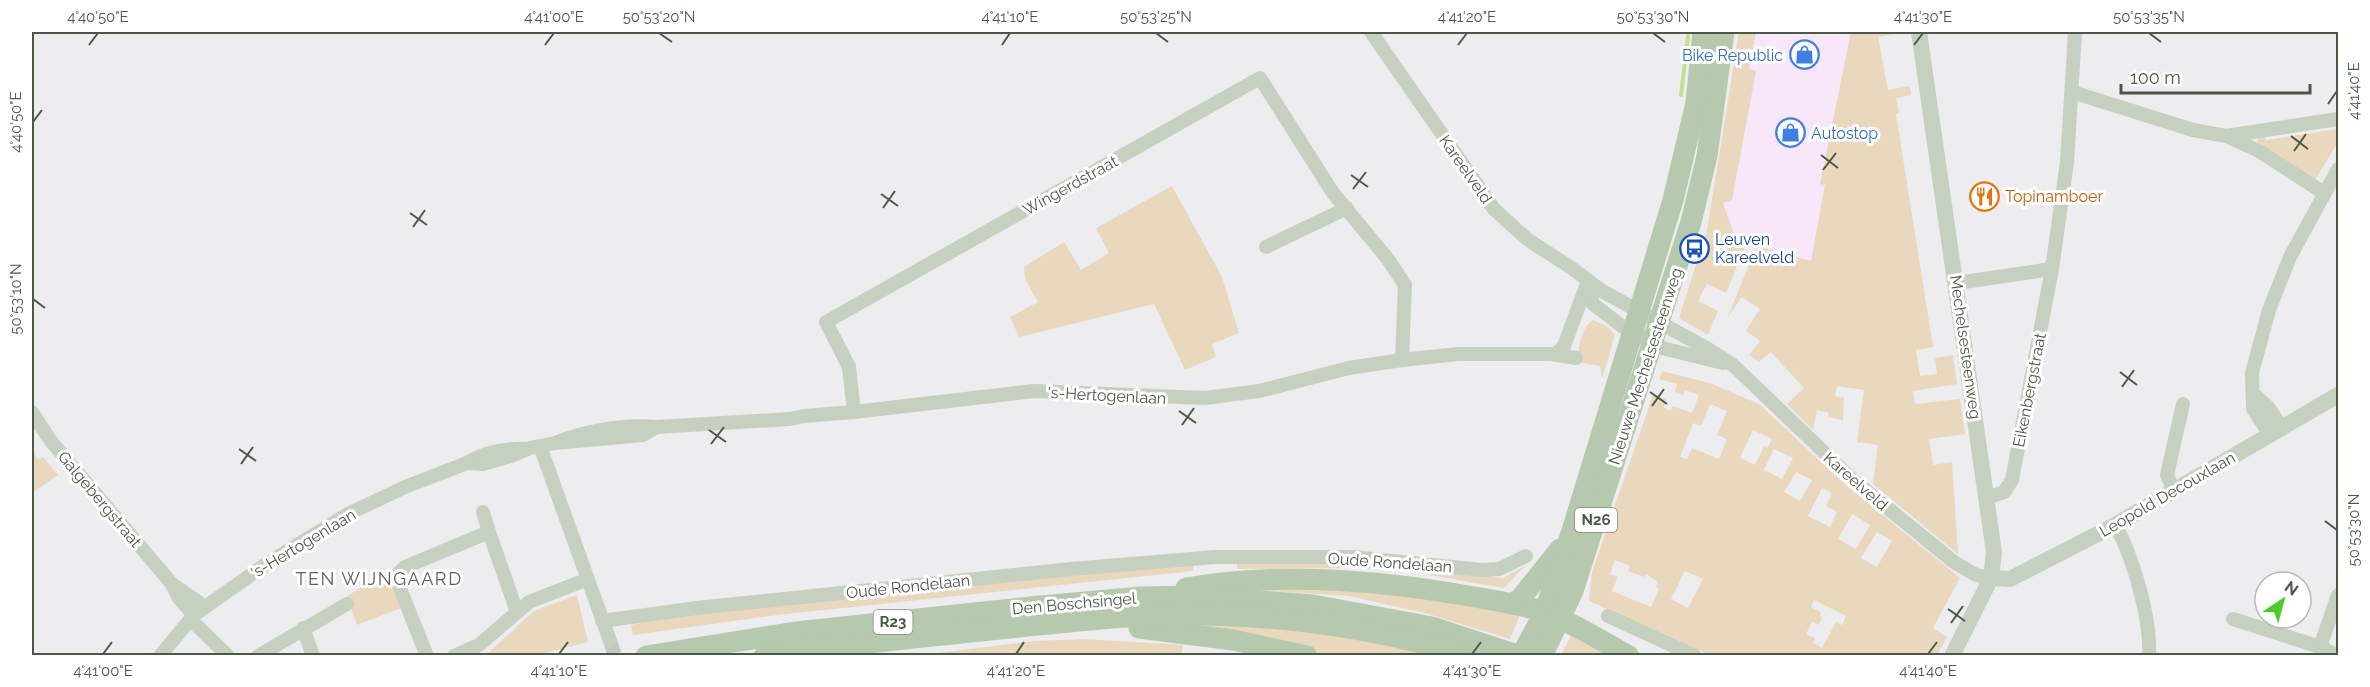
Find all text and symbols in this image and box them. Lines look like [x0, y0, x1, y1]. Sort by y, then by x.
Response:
text: 4°40'50"E [67, 8, 129, 26]
text: 4°41'00"E [524, 8, 584, 26]
text: 50°53'20"N [623, 8, 695, 26]
text: 4°41'10"E [981, 8, 1039, 26]
text: 50°53'25"N [1120, 8, 1192, 26]
text: 4°41'20"E [1438, 8, 1496, 26]
text: 50°53'30"N [1617, 8, 1689, 26]
text: 4°41'30"E [1894, 8, 1952, 26]
text: 50°53'35"N [2113, 8, 2185, 26]
shop icon: Bike Republic [1788, 39, 1820, 71]
place label: Bike Republic [1682, 46, 1783, 65]
scale bar [2121, 57, 2310, 95]
text: 4°41'40"E [2345, 62, 2363, 120]
text: 100 m [2130, 67, 2181, 88]
text: 4°40'50"E [7, 91, 25, 153]
shop icon: Autostop [1774, 117, 1806, 149]
place label: Autostop [1811, 124, 1878, 143]
street label: Kareelveld [1435, 131, 1496, 207]
street label: Wingerdstraat [1019, 151, 1122, 219]
restaurant icon: Topinamboer [1968, 180, 2000, 212]
place label: Topinamboer [2005, 187, 2103, 206]
place label: Leuven Kareelveld [1715, 230, 1794, 267]
bus stop icon: Leuven Kareelveld [1678, 232, 1710, 264]
text: 50°53'10"N [7, 263, 25, 335]
street label: Nieuwe Mechelsesteenweg [1605, 265, 1686, 467]
street label: Mechelsesteenweg [1946, 274, 1985, 420]
street label: Eikenbergstraat [2009, 331, 2050, 449]
street label: 's-Hertogenlaan [1047, 383, 1167, 408]
street label: Galgebergstraat [54, 447, 146, 552]
street label: Kareelveld [1820, 448, 1892, 515]
street label: Leopold Decouxlaan [2096, 448, 2239, 541]
text: 50°53'30"N [2345, 494, 2363, 566]
street label: 's-Hertogenlaan [248, 505, 359, 582]
road number: N26 [1575, 508, 1617, 532]
street label: Oude Rondelaan [1327, 549, 1453, 576]
district label: TEN WIJNGAARD [296, 568, 463, 589]
north arrow [2253, 570, 2313, 630]
street label: Oude Rondelaan [845, 571, 971, 602]
text: N [2281, 577, 2302, 600]
street label: Den Boschsingel [1011, 589, 1137, 618]
road number: R23 [874, 610, 912, 634]
text: 4°41'00"E [73, 662, 133, 680]
text: 4°41'10"E [530, 662, 588, 680]
text: 4°41'20"E [987, 662, 1045, 680]
text: 4°41'30"E [1443, 662, 1501, 680]
text: 4°41'40"E [1899, 662, 1957, 680]

